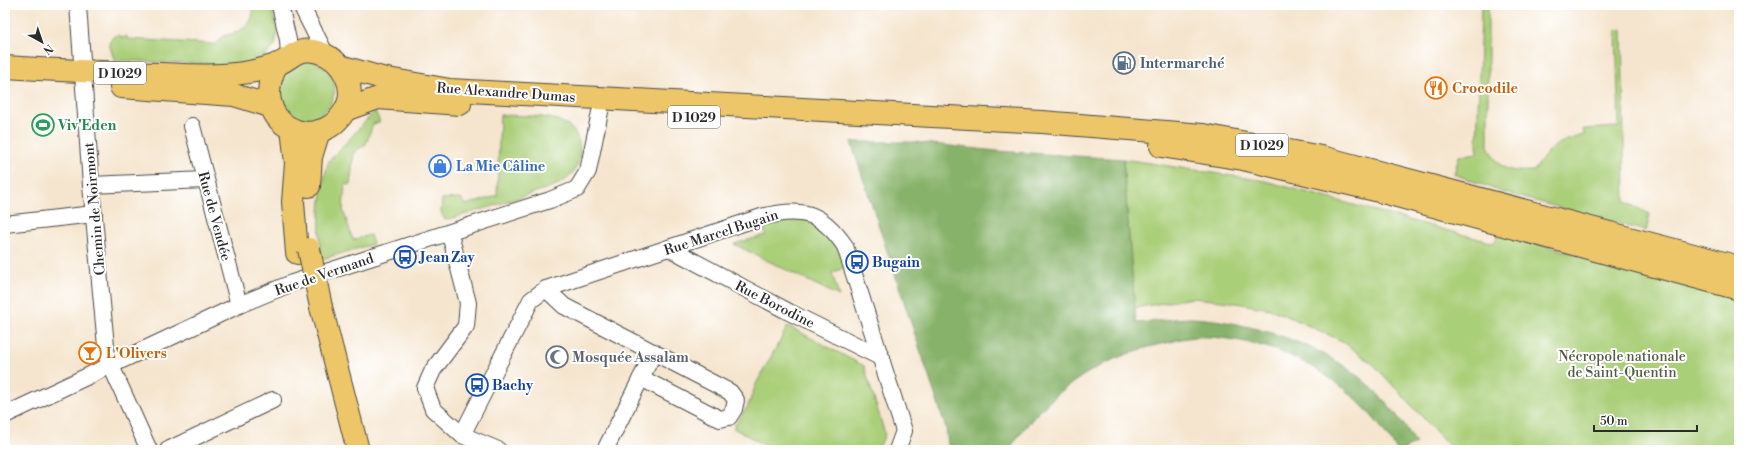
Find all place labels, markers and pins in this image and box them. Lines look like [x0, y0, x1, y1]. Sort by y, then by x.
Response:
fuel station icon: Intermarché [1111, 50, 1137, 76]
place label: Intermarché [1140, 55, 1225, 73]
restaurant icon: Crocodile [1423, 75, 1449, 101]
place label: Crocodile [1452, 80, 1519, 98]
sports icon: Viv'Eden [30, 112, 56, 138]
place label: Viv'Eden [57, 117, 117, 135]
shop icon: La Mie Câline [427, 153, 453, 179]
place label: La Mie Câline [456, 158, 546, 176]
bus stop icon: Jean Zay [392, 244, 418, 270]
place label: Jean Zay [418, 249, 476, 267]
bus stop icon: Bugain [844, 249, 870, 275]
place label: Bugain [872, 254, 920, 272]
bar icon: L'Olivers [77, 340, 103, 366]
mosque icon: Mosquée Assalam [544, 344, 570, 370]
place label: L'Olivers [106, 345, 167, 363]
place label: Mosquée Assalam [572, 349, 689, 367]
bus stop icon: Bachy [464, 372, 490, 398]
place label: Bachy [492, 377, 534, 395]

